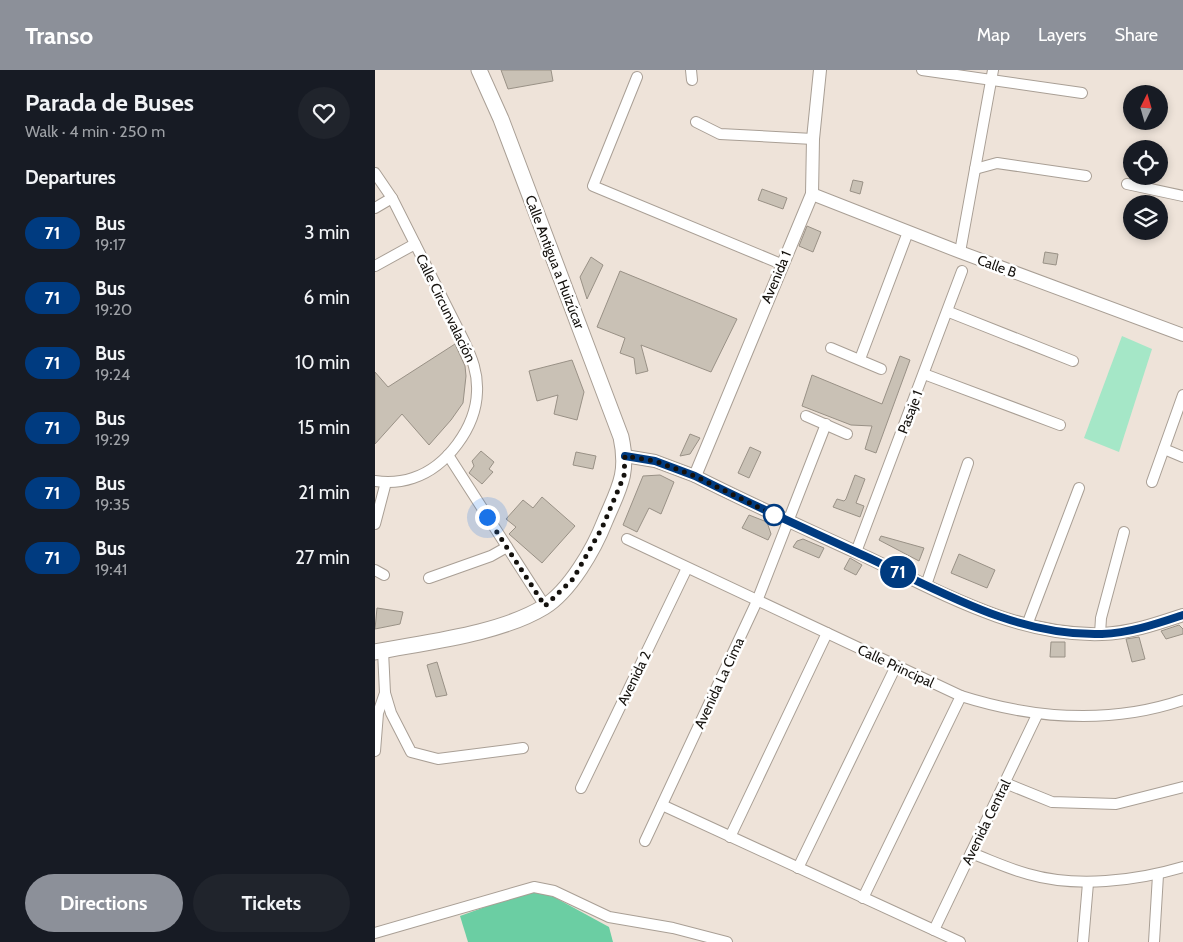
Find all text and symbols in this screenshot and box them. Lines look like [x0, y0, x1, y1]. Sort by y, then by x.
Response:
text: Transo [25, 21, 93, 50]
text: Map [977, 24, 1010, 46]
text: Layers [1038, 24, 1087, 46]
text: Share [1115, 24, 1158, 46]
north arrow [1123, 85, 1167, 130]
map controls [1123, 85, 1168, 240]
button: heart [298, 87, 350, 139]
text: Parada de Buses [25, 88, 194, 117]
text: Walk · 4 min · 250 m [25, 122, 165, 141]
button: locate [1123, 140, 1168, 185]
text: Departures [25, 166, 116, 189]
street label: Calle Antigua a Huizúcar [521, 193, 589, 332]
button: layers [1123, 195, 1168, 240]
text: Bus [95, 212, 125, 235]
text: 3 min [304, 221, 350, 244]
text: 71 [45, 222, 60, 244]
text: 19:17 [95, 235, 126, 254]
street label: Avenida 1 [757, 248, 795, 306]
street label: Calle Circunvalación [412, 251, 480, 365]
street label: Calle B [975, 251, 1019, 281]
text: Bus [95, 277, 125, 300]
text: 6 min [304, 286, 350, 309]
text: 71 [45, 287, 60, 309]
text: 19:20 [95, 300, 132, 319]
text: Bus [95, 342, 125, 365]
text: 10 min [295, 351, 350, 374]
text: 71 [45, 352, 60, 374]
text: 19:24 [95, 365, 130, 384]
street label: Pasaje 1 [894, 388, 926, 436]
text: Bus [95, 407, 125, 430]
text: 15 min [298, 416, 350, 439]
text: 71 [45, 417, 60, 439]
text: 19:29 [95, 430, 130, 449]
text: Bus [95, 472, 125, 495]
text: 21 min [298, 481, 350, 504]
text: 71 [45, 482, 60, 504]
text: 19:35 [95, 495, 130, 514]
unlabelled marker [763, 504, 785, 526]
your location [475, 505, 500, 530]
text: Bus [95, 537, 125, 560]
text: 27 min [295, 546, 350, 569]
text: 71 [45, 547, 60, 569]
line badge: 71 [875, 556, 921, 588]
text: 19:41 [95, 560, 127, 579]
text: 71 [890, 561, 906, 583]
street label: Avenida La Cima [690, 634, 748, 731]
street label: Calle Principal [855, 640, 938, 692]
street label: Avenida 2 [613, 648, 655, 708]
street label: Avenida Central [958, 776, 1015, 868]
button: Directions [25, 874, 183, 932]
button: Tickets [193, 874, 350, 932]

